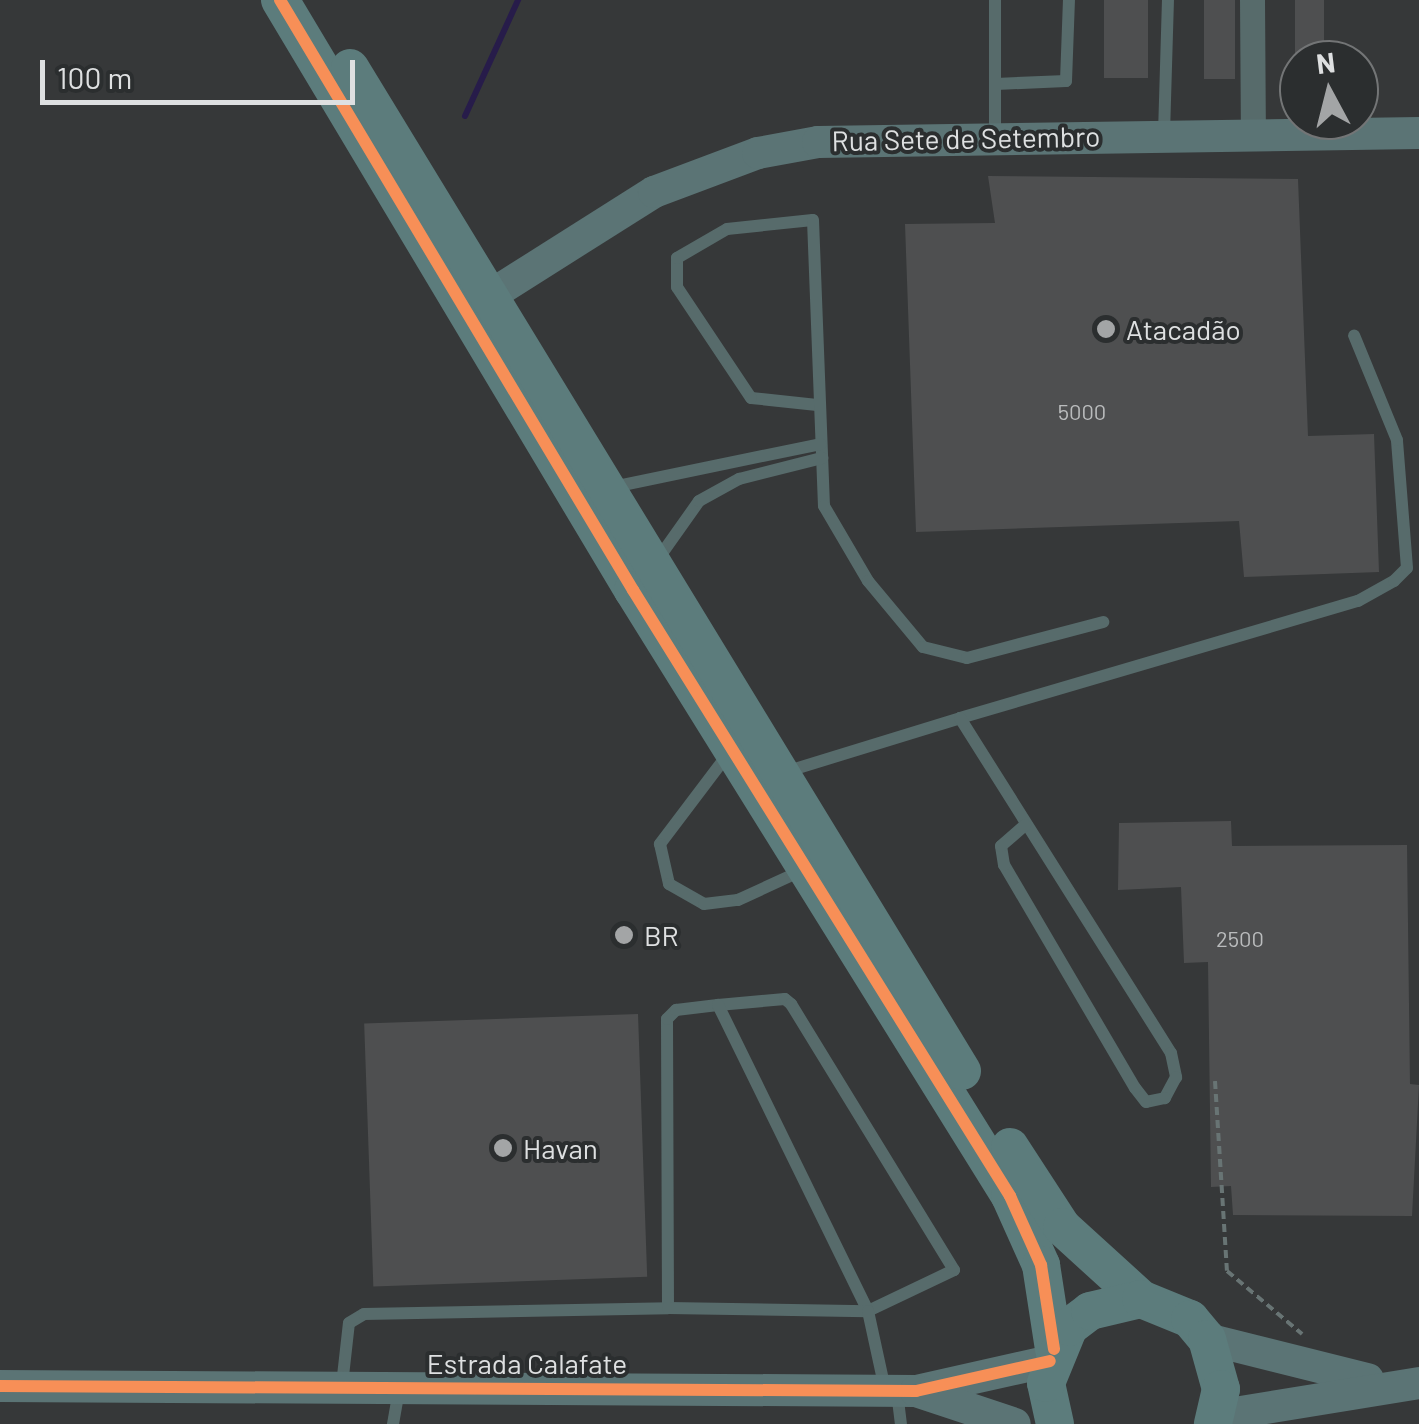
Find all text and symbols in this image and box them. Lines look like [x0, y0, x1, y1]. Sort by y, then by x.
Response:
scale bar [45, 40, 360, 102]
north arrow [1279, 40, 1379, 140]
text: N [1314, 44, 1337, 80]
text: 100 m [57, 59, 132, 95]
street label: Rua Sete de Setembro [831, 119, 1101, 157]
place label: Atacadão [1126, 312, 1241, 346]
marker: Atacadão [1095, 318, 1117, 340]
house number: 5000 [1058, 399, 1106, 425]
place label: BR [644, 918, 679, 952]
marker: BR [613, 924, 635, 946]
house number: 2500 [1216, 926, 1264, 952]
place label: Havan [523, 1131, 598, 1165]
marker: Havan [492, 1137, 514, 1159]
street label: Estrada Calafate [427, 1346, 627, 1380]

